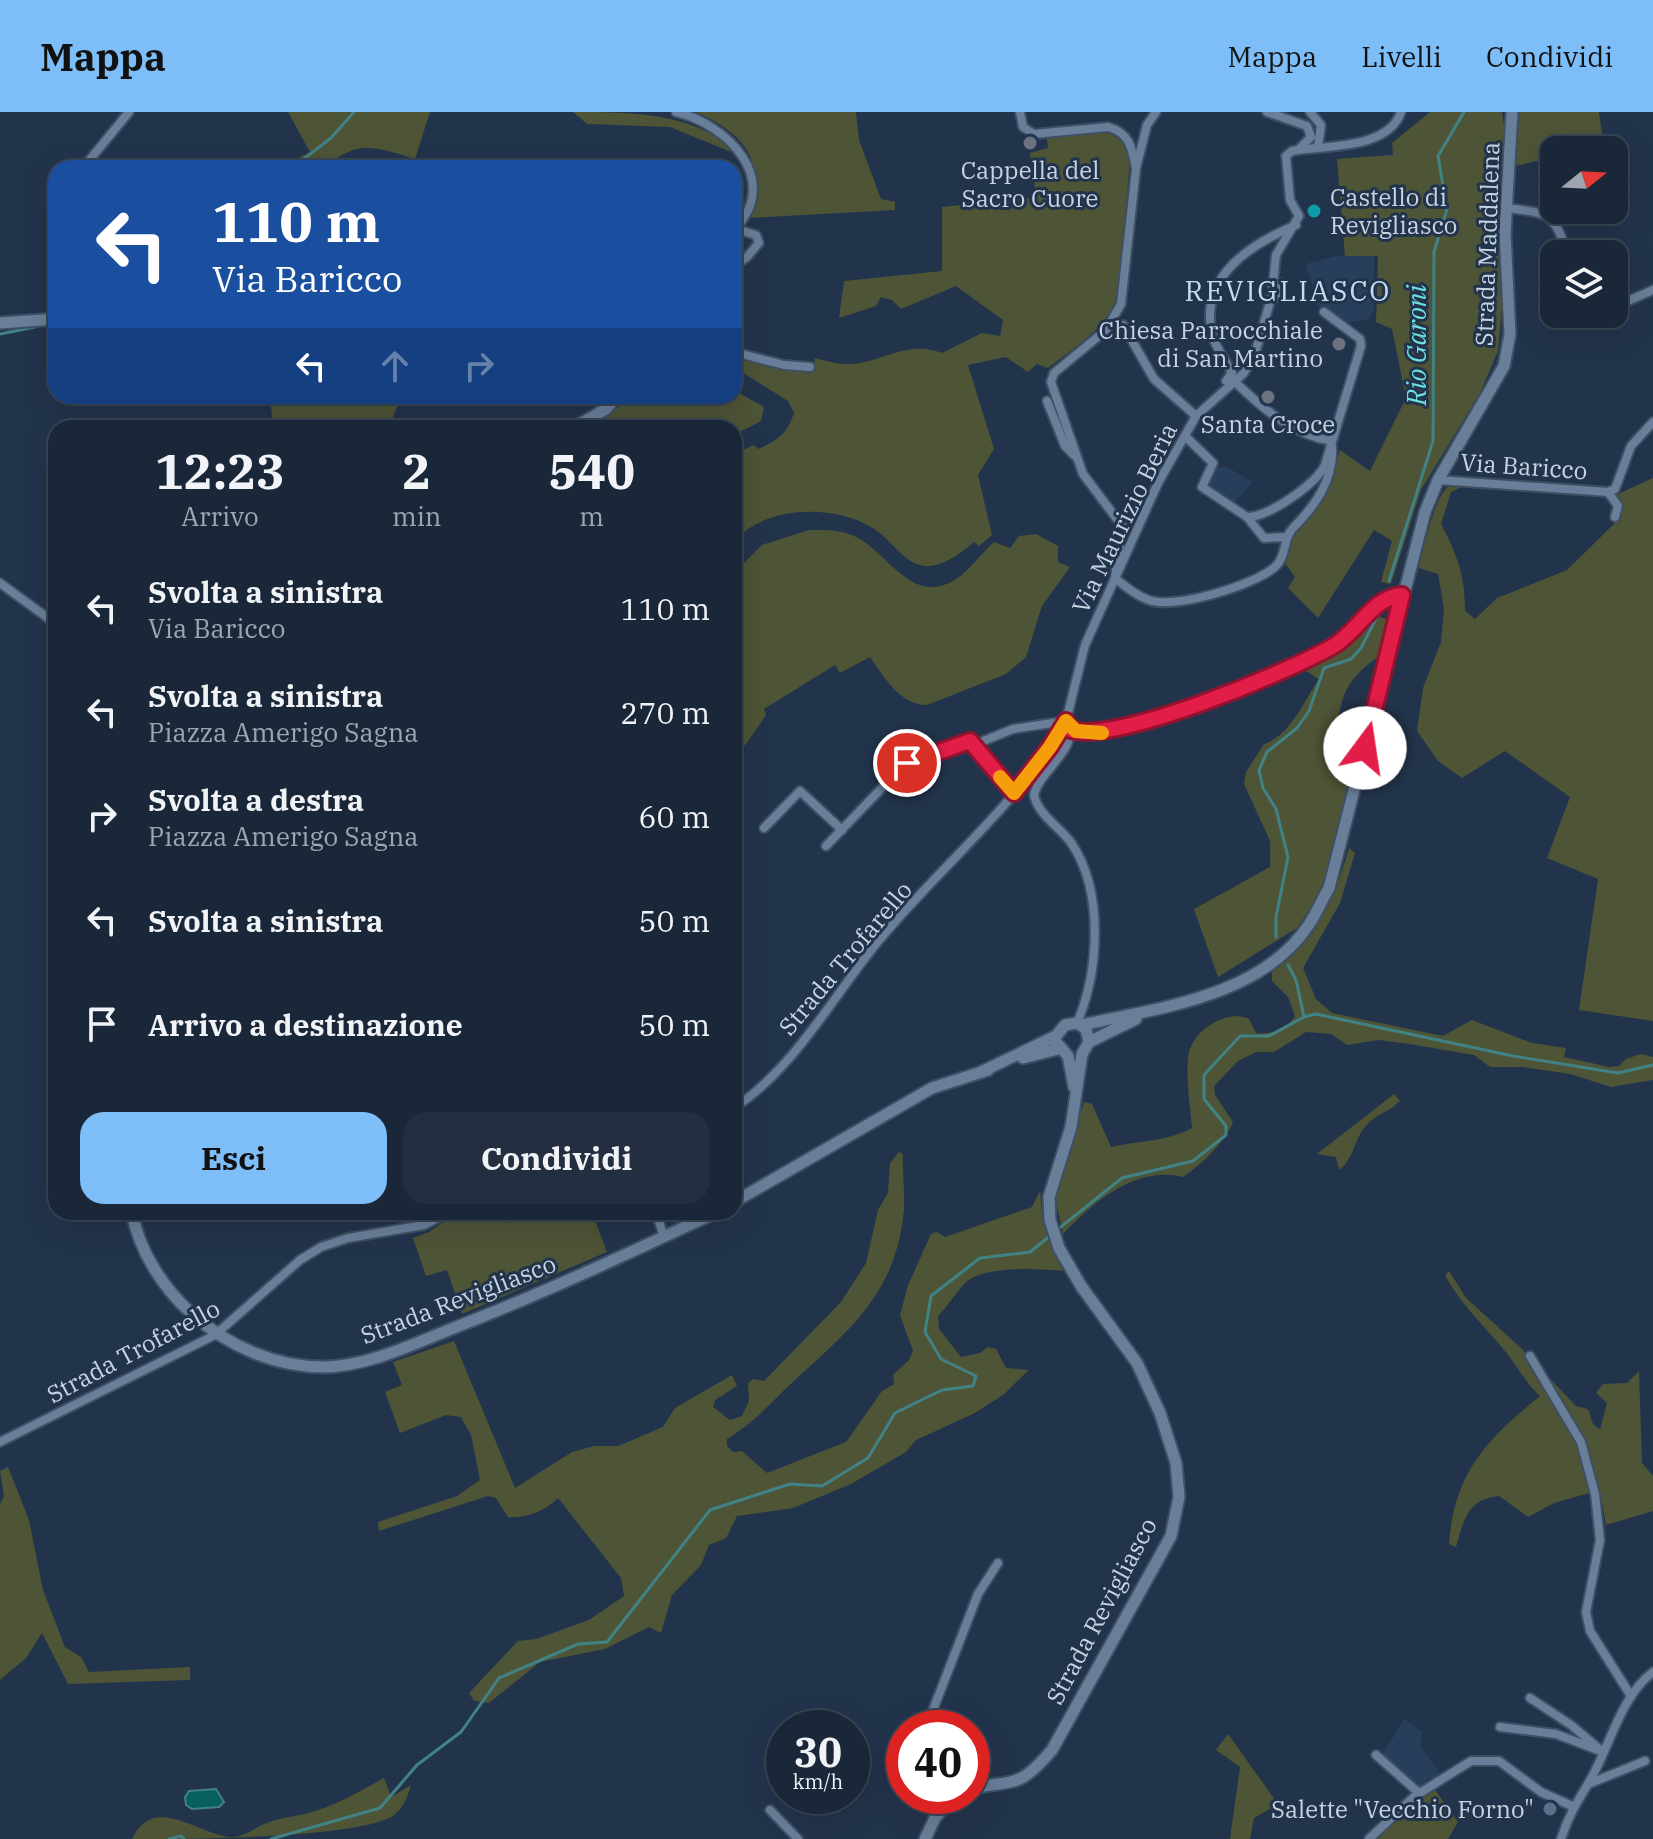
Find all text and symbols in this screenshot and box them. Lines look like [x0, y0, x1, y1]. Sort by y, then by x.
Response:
text: Mappa [40, 32, 166, 81]
text: Mappa [1228, 38, 1317, 75]
text: Livelli [1361, 38, 1442, 75]
text: Condividi [1486, 38, 1613, 75]
marker: Cappella del Sacro Cuore [1021, 134, 1039, 152]
north arrow [1540, 136, 1628, 224]
map controls [1540, 136, 1628, 328]
street label: Strada Maddalena [1467, 141, 1507, 347]
place label: Cappella del Sacro Cuore [961, 154, 1099, 214]
place label: Castello di Revigliasco [1330, 181, 1457, 241]
text: 110 m [212, 185, 380, 257]
icon: left [80, 192, 184, 296]
marker: Castello di Revigliasco [1305, 202, 1323, 220]
button: layers [1540, 240, 1628, 328]
text: Via Baricco [212, 255, 402, 302]
district label: REVIGLIASCO [1185, 272, 1391, 309]
water label: Rio Garoni [1399, 284, 1433, 406]
place label: Chiesa Parrocchiale di San Martino [1099, 314, 1323, 374]
marker: Chiesa Parrocchiale di San Martino [1330, 335, 1348, 353]
icon: left [289, 344, 333, 388]
icon: ahead [373, 344, 417, 388]
icon: right [457, 344, 501, 388]
marker: Santa Croce [1259, 388, 1277, 406]
place label: Santa Croce [1201, 408, 1335, 440]
street label: Via Maurizio Beria [1064, 418, 1184, 618]
text: 12:23 [155, 440, 285, 502]
text: 2 [402, 440, 431, 502]
text: 540 [549, 440, 635, 502]
street label: Via Baricco [1460, 446, 1588, 486]
text: Arrivo [181, 499, 259, 533]
text: min [392, 499, 441, 533]
text: m [579, 499, 604, 533]
text: Svolta a sinistra [148, 572, 383, 611]
icon: left [80, 586, 124, 630]
text: 110 m [620, 589, 710, 628]
text: Via Baricco [148, 611, 285, 645]
text: Svolta a sinistra [148, 676, 383, 715]
icon: left [80, 690, 124, 734]
text: 270 m [620, 693, 710, 732]
position arrow [1323, 706, 1407, 790]
text: Piazza Amerigo Sagna [148, 715, 419, 749]
pin [873, 729, 941, 797]
icon: arrive [885, 741, 929, 785]
text: Svolta a destra [148, 780, 364, 819]
icon: right [80, 794, 124, 838]
text: 60 m [638, 797, 710, 836]
text: Piazza Amerigo Sagna [148, 819, 419, 853]
street label: Strada Trofarello [771, 874, 919, 1042]
icon: left [80, 898, 124, 942]
text: Svolta a sinistra [148, 901, 383, 940]
text: 50 m [638, 901, 710, 940]
icon: arrive [80, 1002, 124, 1046]
text: Arrivo a destinazione [148, 1005, 463, 1044]
text: 50 m [638, 1005, 710, 1044]
button: Esci [80, 1112, 387, 1204]
button: Condividi [403, 1112, 710, 1204]
street label: Strada Revigliasco [356, 1247, 560, 1351]
street label: Strada Trofarello [41, 1292, 225, 1410]
street label: Strada Revigliasco [1038, 1512, 1164, 1710]
speed limit sign: 40 [886, 1710, 990, 1814]
text: 30 [794, 1726, 842, 1778]
text: km/h [793, 1768, 843, 1795]
place label: Salette "Vecchio Forno" [1271, 1793, 1534, 1825]
marker: Salette "Vecchio Forno" [1541, 1800, 1559, 1818]

